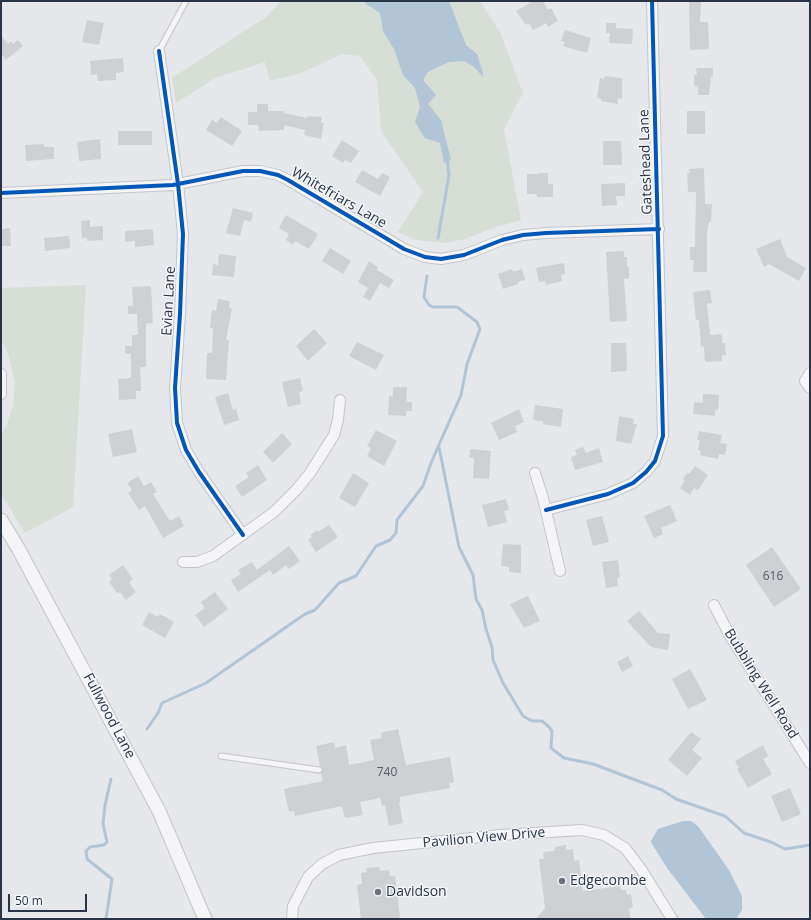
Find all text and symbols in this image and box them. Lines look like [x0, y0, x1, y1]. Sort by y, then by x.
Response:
street label: Gateshead Lane [636, 109, 656, 215]
street label: Whitefriars Lane [288, 164, 390, 232]
street label: Evian Lane [159, 266, 179, 336]
house number: 616 [763, 570, 783, 584]
street label: Bubbling Well Road [720, 626, 802, 742]
street label: Fullwood Lane [79, 670, 139, 762]
house number: 740 [377, 766, 397, 780]
street label: Pavilion View Drive [422, 824, 546, 852]
place label: Edgecombe [570, 873, 646, 889]
marker: Edgecombe [557, 876, 567, 886]
place label: Davidson [386, 884, 447, 900]
scale bar [10, 886, 89, 912]
marker: Davidson [373, 887, 383, 897]
text: 50 m [15, 892, 43, 909]

